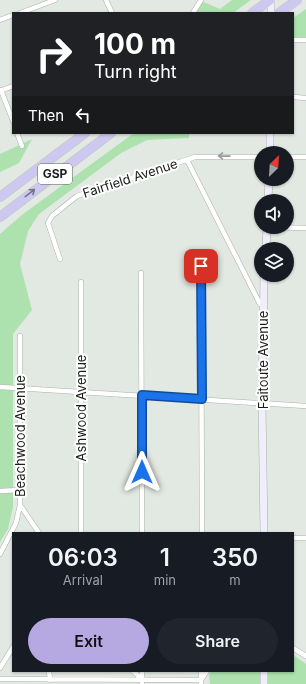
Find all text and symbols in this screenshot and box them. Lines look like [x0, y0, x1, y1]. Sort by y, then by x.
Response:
text: 100 m [94, 27, 176, 61]
icon: right [28, 28, 80, 80]
text: Turn right [94, 61, 177, 82]
icon: left [72, 104, 94, 126]
text: Then [28, 106, 64, 125]
north arrow [254, 146, 294, 186]
map controls [254, 146, 294, 282]
one-way arrow [218, 152, 231, 160]
street label: Fairfield Avenue [81, 155, 179, 201]
road number: GSP [38, 164, 72, 184]
one-way arrow [25, 188, 36, 197]
button: sound [254, 194, 294, 234]
button: layers [254, 242, 294, 282]
pin [184, 249, 218, 283]
icon: arrive [190, 255, 212, 277]
street label: Faitoute Avenue [255, 311, 271, 409]
street label: Ashwood Avenue [73, 355, 89, 461]
street label: Beachwood Avenue [12, 375, 28, 497]
position arrow [121, 451, 163, 493]
text: 06:03 [48, 543, 118, 572]
text: 1 [160, 543, 170, 572]
text: 350 [212, 543, 258, 572]
text: Arrival [63, 572, 103, 588]
text: min [154, 572, 176, 588]
text: m [229, 572, 241, 588]
button: Exit [28, 618, 149, 664]
button: Share [157, 618, 278, 664]

